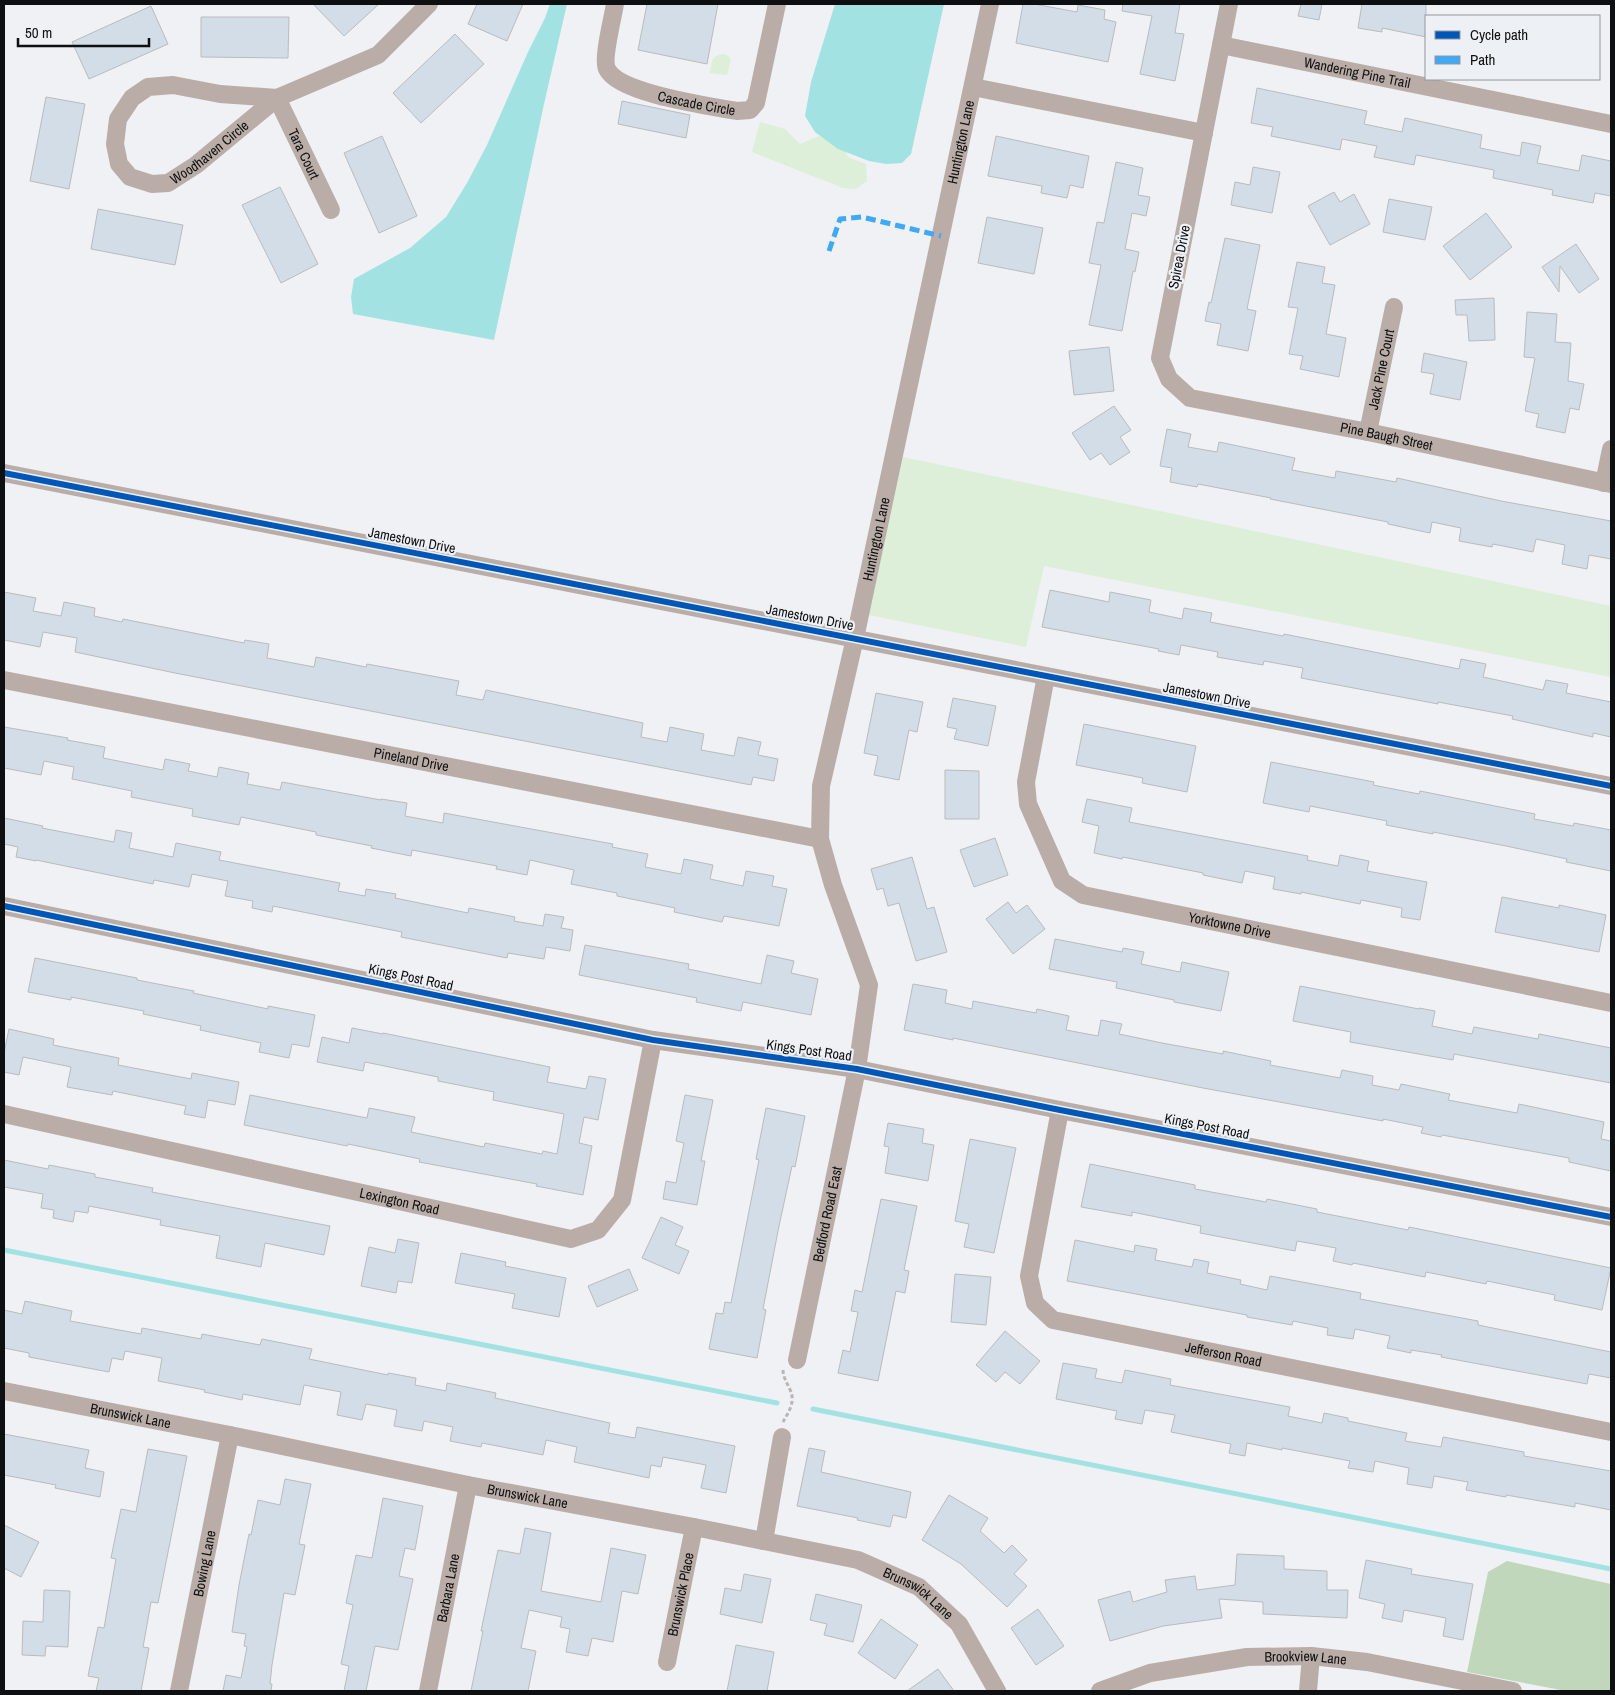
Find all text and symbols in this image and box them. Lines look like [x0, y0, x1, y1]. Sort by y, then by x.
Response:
scale bar [18, 15, 149, 47]
legend [1425, 15, 1600, 80]
text: 50 m [25, 22, 52, 43]
text: Cycle path [1470, 24, 1528, 45]
text: Path [1470, 49, 1495, 70]
street label: Wandering Pine Trail [1302, 53, 1412, 92]
street label: Cascade Circle [656, 87, 737, 120]
street label: Huntington Lane [943, 99, 978, 185]
street label: Woodhaven Circle [167, 116, 252, 188]
street label: Tara Court [284, 126, 324, 182]
street label: Spirea Drive [1164, 224, 1194, 290]
street label: Jack Pine Court [1364, 327, 1398, 411]
street label: Pine Baugh Street [1339, 418, 1434, 455]
street label: Huntington Lane [858, 496, 894, 583]
street label: Jamestown Drive [367, 523, 457, 557]
street label: Jamestown Drive [765, 600, 855, 634]
street label: Jamestown Drive [1162, 678, 1252, 712]
street label: Pineland Drive [372, 743, 450, 775]
street label: Yorktowne Drive [1187, 908, 1273, 942]
street label: Kings Post Road [367, 959, 455, 995]
street label: Kings Post Road [765, 1035, 853, 1065]
street label: Kings Post Road [1163, 1109, 1251, 1143]
street label: Bedford Road East [808, 1165, 846, 1263]
street label: Lexington Road [358, 1184, 441, 1219]
street label: Jefferson Road [1183, 1338, 1263, 1371]
street label: Brunswick Lane [89, 1399, 172, 1432]
street label: Brunswick Lane [486, 1480, 569, 1512]
street label: Bowing Lane [189, 1529, 220, 1598]
street label: Brunswick Place [663, 1551, 698, 1638]
street label: Barbara Lane [433, 1552, 463, 1624]
street label: Brunswick Lane [880, 1563, 957, 1623]
street label: Brookview Lane [1264, 1647, 1348, 1669]

